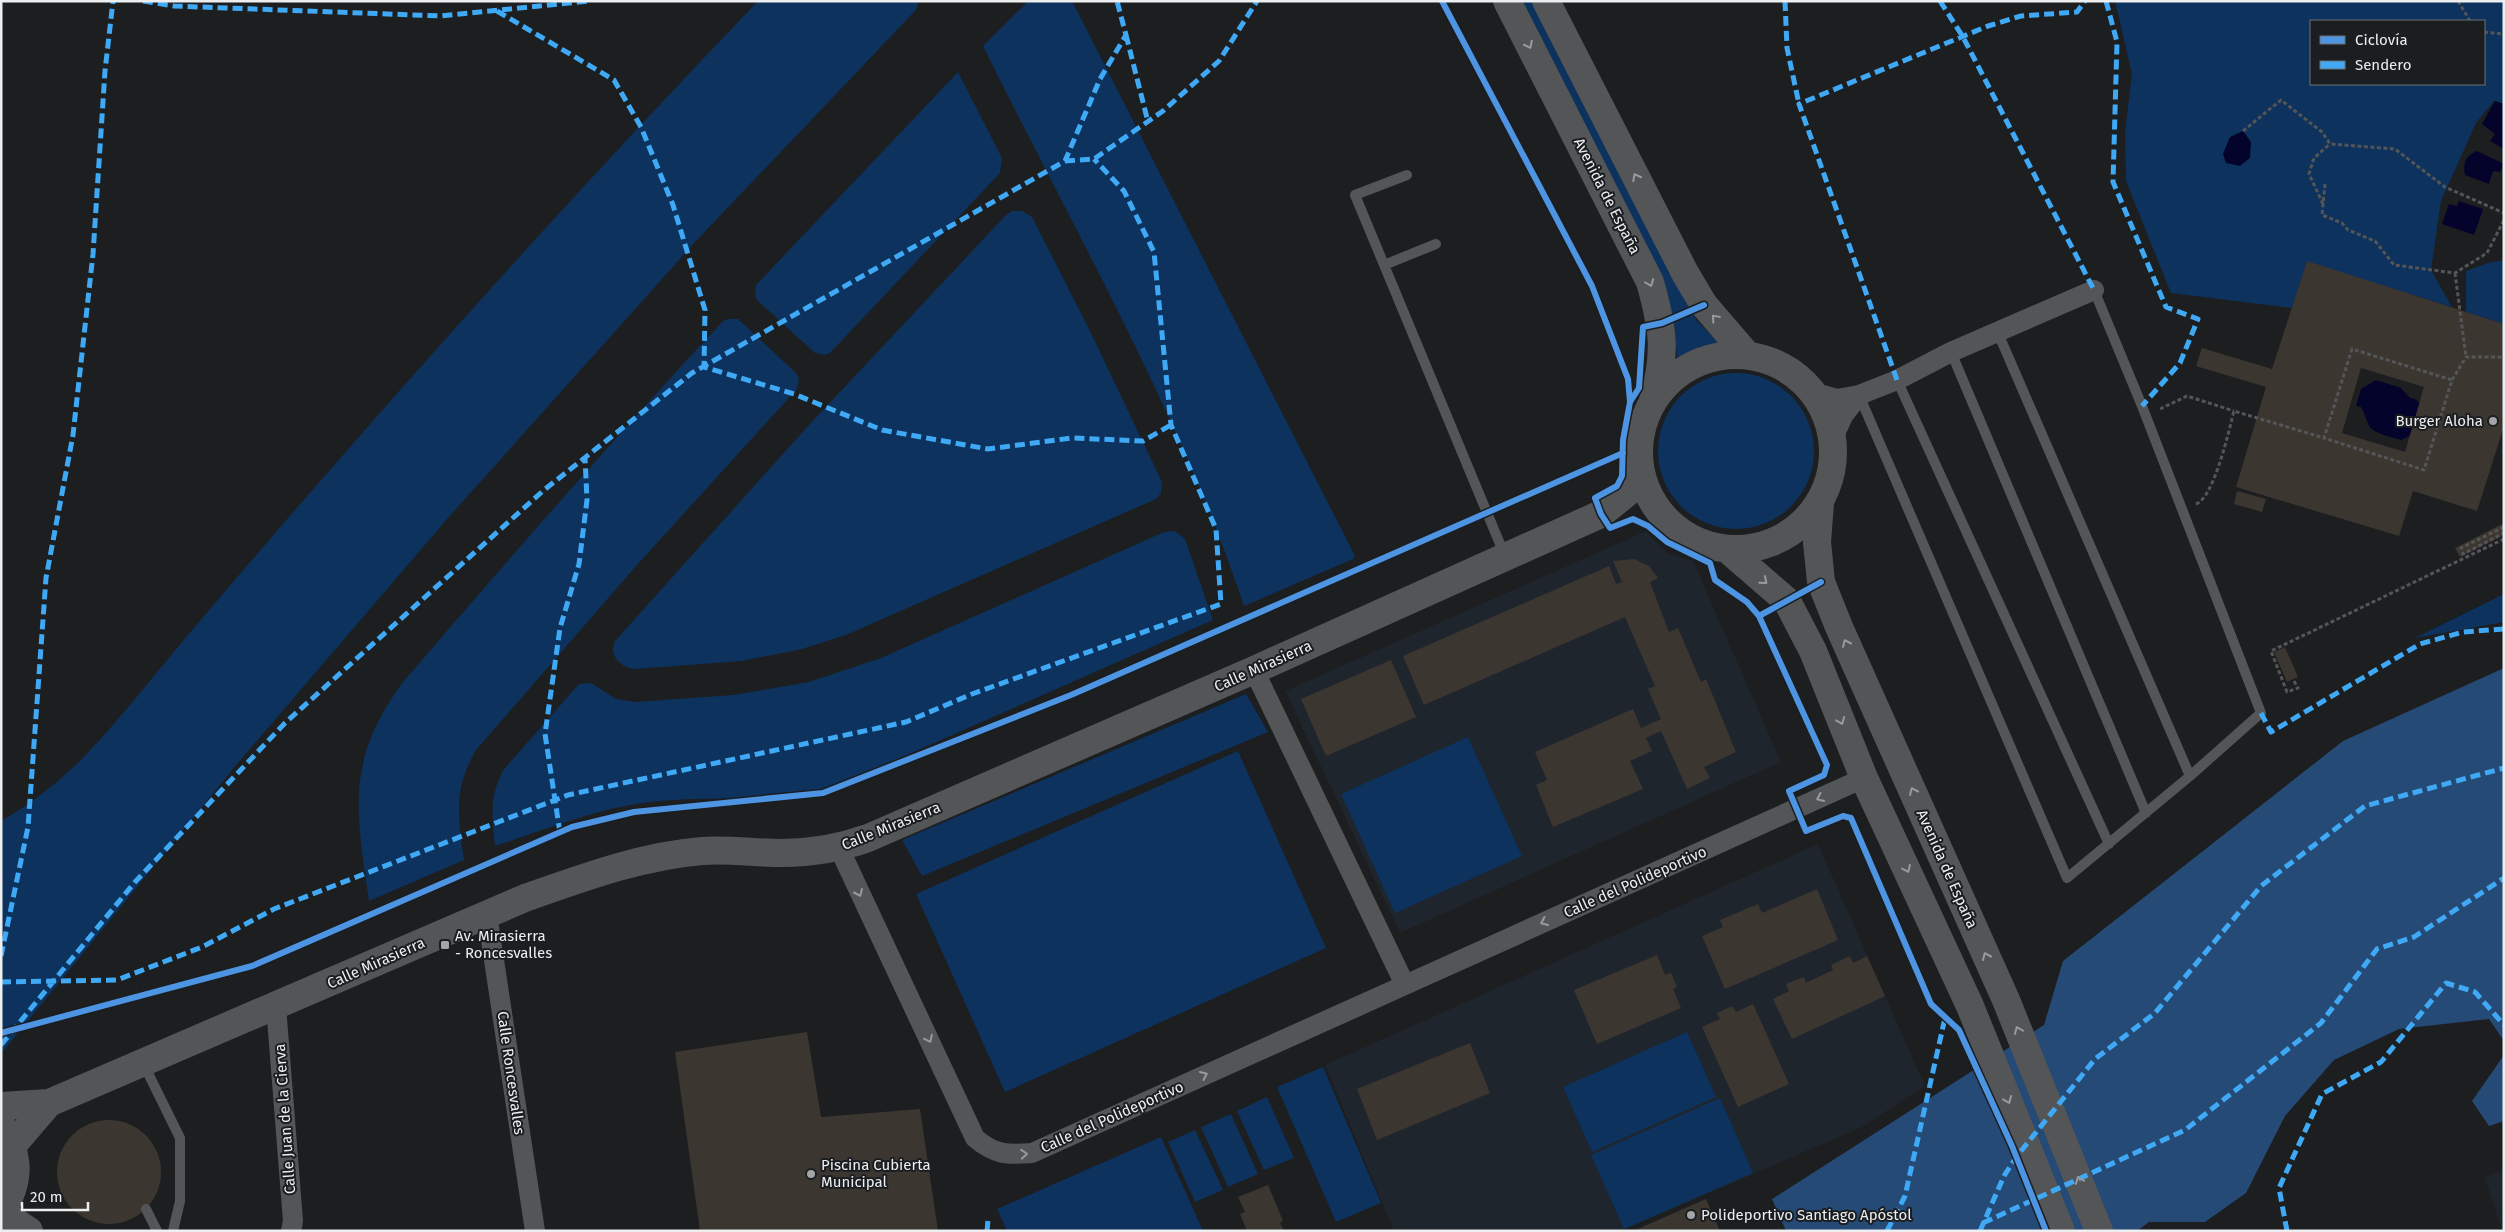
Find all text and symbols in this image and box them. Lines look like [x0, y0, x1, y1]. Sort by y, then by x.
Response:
legend [2310, 20, 2485, 85]
text: Ciclovía [2355, 31, 2408, 49]
one-way arrow [1523, 39, 1533, 48]
text: Sendero [2355, 56, 2411, 74]
street label: Avenida de España [1570, 135, 1644, 257]
one-way arrow [1632, 173, 1642, 182]
one-way arrow [1644, 278, 1654, 287]
one-way arrow [1713, 315, 1721, 324]
place label: Burger Aloha [2395, 412, 2483, 430]
marker: Burger Aloha [2487, 415, 2499, 427]
one-way arrow [1758, 575, 1767, 584]
street label: Calle Mirasierra [1211, 636, 1315, 696]
one-way arrow [1842, 639, 1853, 648]
one-way arrow [1835, 716, 1846, 725]
one-way arrow [1908, 787, 1919, 796]
one-way arrow [1816, 792, 1825, 802]
street label: Calle Mirasierra [839, 798, 943, 854]
street label: Avenida de España [1913, 807, 1981, 931]
street label: Calle del Polideportivo [1561, 842, 1709, 922]
one-way arrow [1901, 864, 1911, 873]
one-way arrow [852, 888, 863, 897]
one-way arrow [1540, 916, 1549, 927]
place label: Av. Mirasierra - Roncesvalles [455, 927, 552, 962]
street label: Calle Mirasierra [324, 933, 428, 993]
marker: Av. Mirasierra - Roncesvalles [439, 939, 451, 951]
one-way arrow [1982, 952, 1992, 961]
street label: Calle Roncesvalles [493, 1010, 529, 1136]
one-way arrow [2014, 1026, 2024, 1034]
one-way arrow [923, 1034, 933, 1043]
street label: Calle Juan de la Cierva [271, 1043, 299, 1195]
one-way arrow [1199, 1071, 1208, 1081]
street label: Calle del Polideportivo [1038, 1077, 1186, 1157]
one-way arrow [2002, 1095, 2013, 1104]
one-way arrow [1020, 1149, 1028, 1160]
place label: Piscina Cubierta Municipal [821, 1156, 931, 1191]
marker: Piscina Cubierta Municipal [805, 1168, 817, 1180]
one-way arrow [2075, 1176, 2085, 1185]
scale bar [22, 1180, 89, 1212]
text: 20 m [30, 1188, 63, 1206]
place label: Polideportivo Santiago Apóstol [1701, 1206, 1912, 1224]
marker: Polideportivo Santiago Apóstol [1685, 1209, 1697, 1221]

